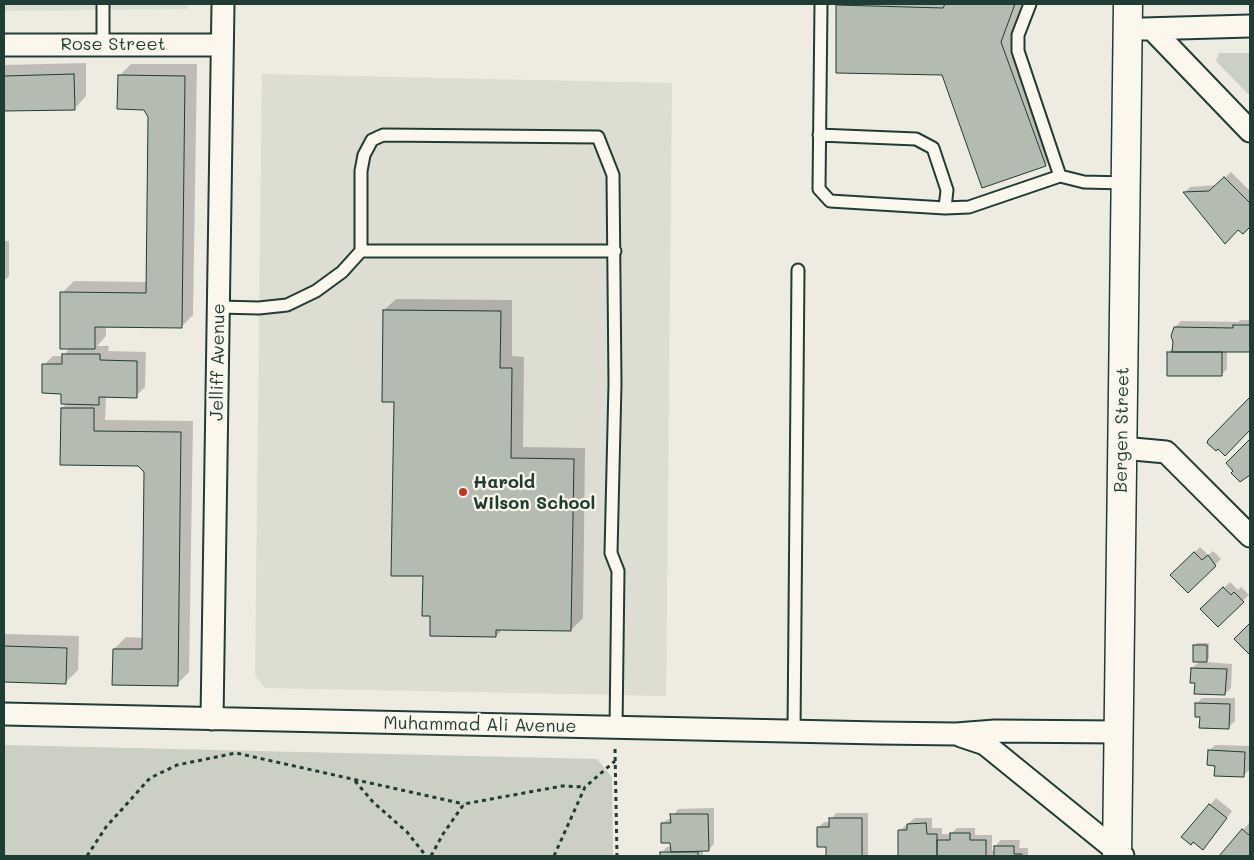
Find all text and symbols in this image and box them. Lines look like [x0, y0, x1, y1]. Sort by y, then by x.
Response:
street label: Rose Street [60, 33, 166, 55]
street label: Jelliff Avenue [206, 303, 230, 421]
street label: Bergen Street [1110, 367, 1134, 493]
place label: Harold Wilson School [473, 471, 595, 514]
marker: Harold Wilson School [457, 486, 469, 498]
street label: Muhammad Ali Avenue [383, 713, 577, 737]

